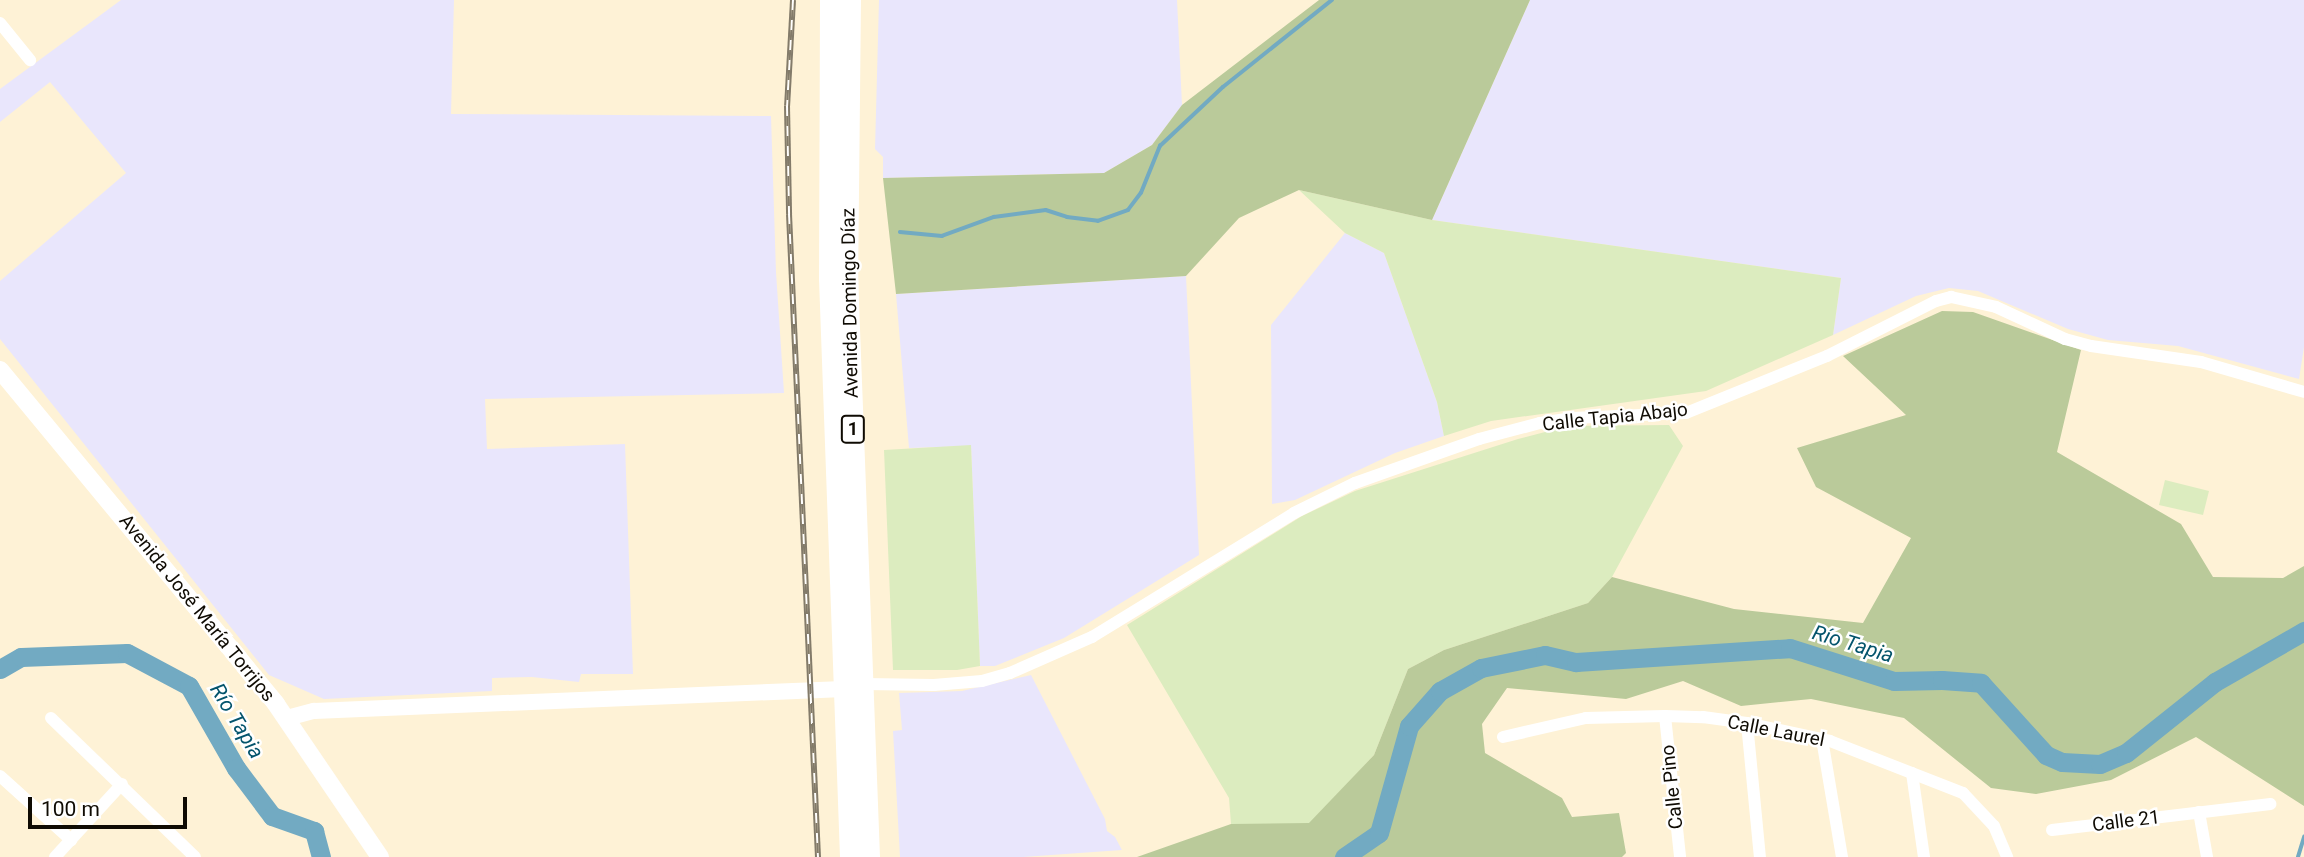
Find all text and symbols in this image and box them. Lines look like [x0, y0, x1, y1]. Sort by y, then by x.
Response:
street label: Avenida Domingo Díaz [837, 208, 863, 398]
street label: Calle Tapia Abajo [1541, 398, 1689, 436]
road number: 1 [841, 414, 865, 444]
street label: Avenida José María Torrijos [114, 510, 280, 706]
water label: Río Tapia [1809, 620, 1897, 668]
water label: Río Tapia [205, 679, 269, 763]
street label: Calle Laurel [1725, 710, 1827, 752]
street label: Calle Pino [1656, 744, 1688, 830]
scale bar [32, 784, 191, 828]
text: 100 m [41, 797, 100, 821]
street label: Calle 21 [2091, 806, 2161, 836]

